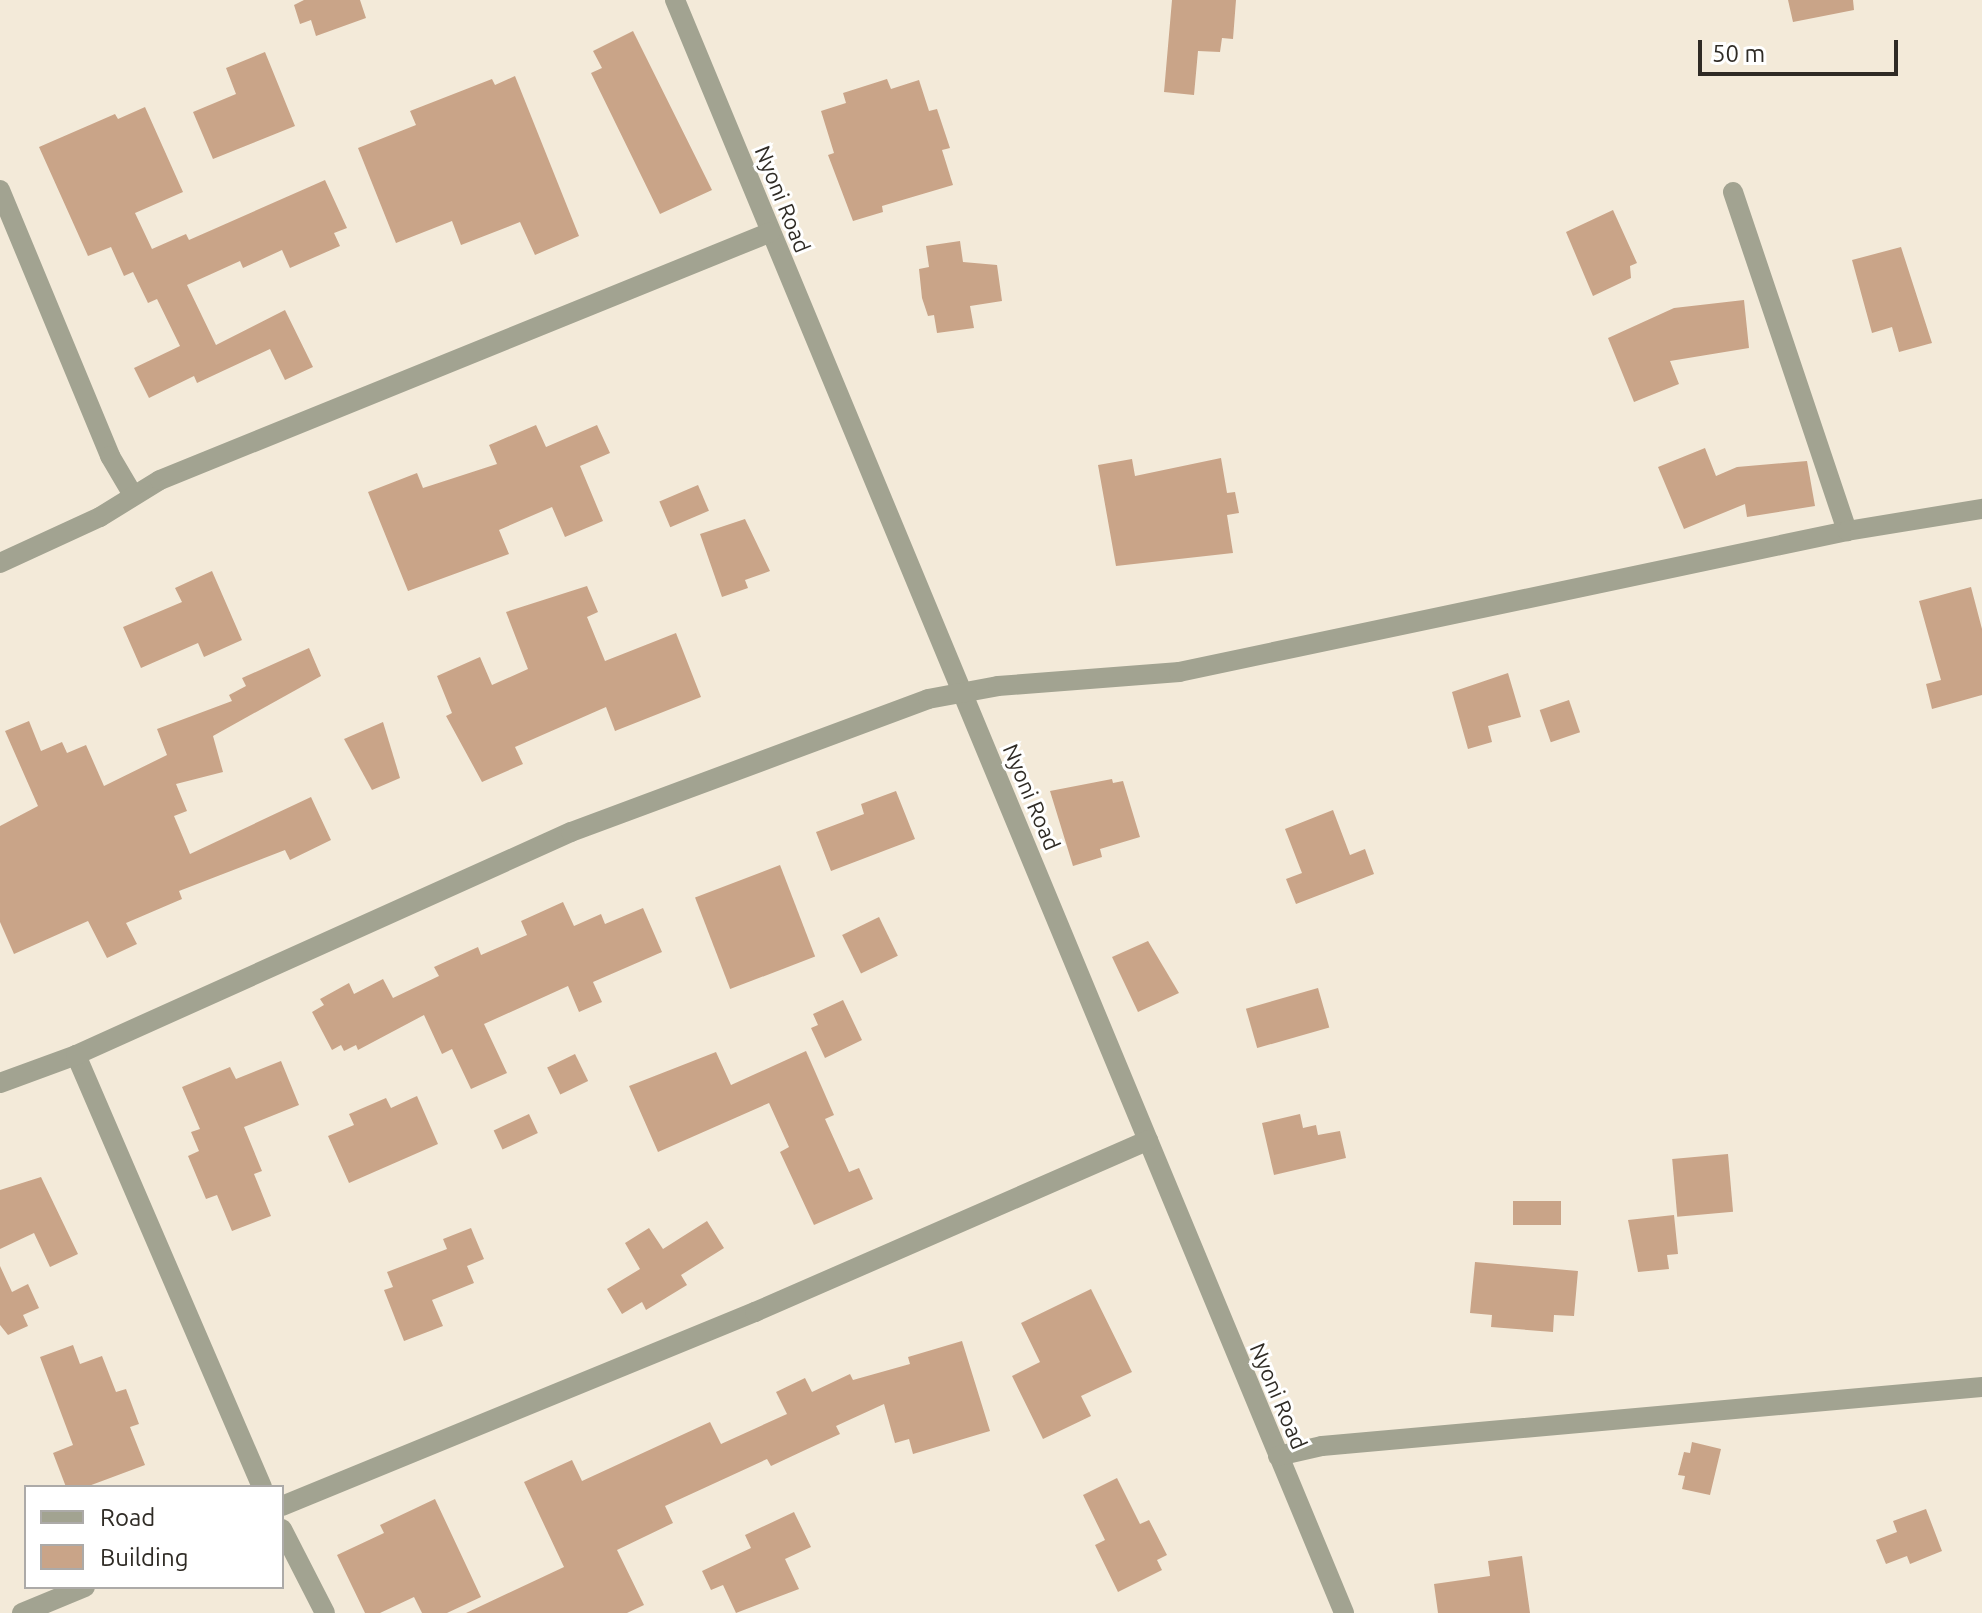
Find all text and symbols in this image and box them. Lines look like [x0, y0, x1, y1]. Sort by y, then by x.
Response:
scale bar [1702, 24, 1902, 74]
text: 50 m [1712, 40, 1765, 67]
street label: Nyoni Road [750, 142, 816, 256]
street label: Nyoni Road [998, 740, 1066, 854]
street label: Nyoni Road [1245, 1339, 1313, 1453]
legend [24, 1485, 284, 1589]
text: Road [100, 1504, 155, 1531]
text: Building [100, 1544, 188, 1571]

